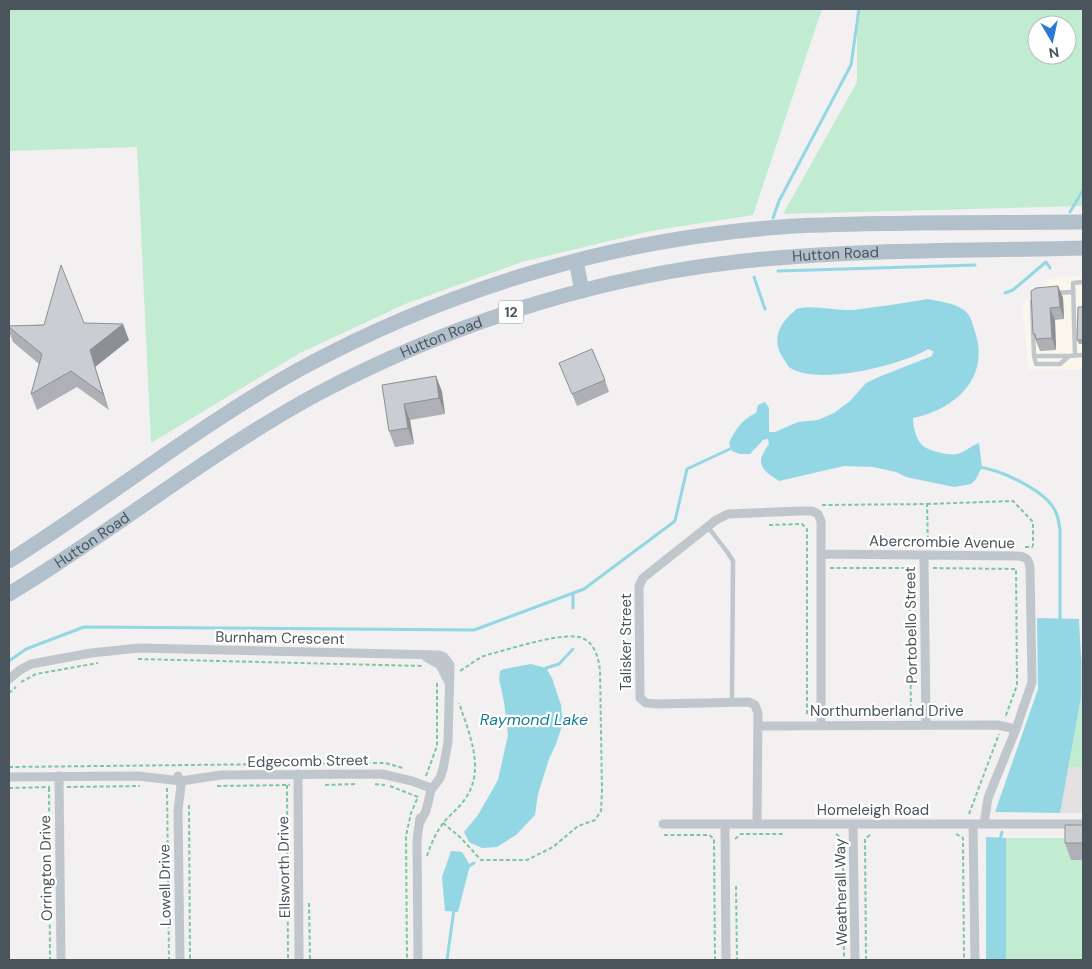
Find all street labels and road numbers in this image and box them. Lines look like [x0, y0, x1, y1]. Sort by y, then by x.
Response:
street label: Hutton Road [791, 242, 879, 267]
road number: 12 [498, 300, 524, 324]
street label: Hutton Road [397, 312, 485, 363]
street label: Hutton Road [51, 507, 134, 573]
street label: Abercrombie Avenue [869, 531, 1015, 553]
street label: Portobello Street [900, 566, 922, 684]
street label: Talisker Street [616, 593, 636, 691]
street label: Burnham Crescent [215, 627, 345, 649]
street label: Northumberland Drive [810, 701, 964, 721]
street label: Edgecomb Street [247, 750, 369, 772]
street label: Homeleigh Road [817, 800, 929, 820]
street label: Orrington Drive [35, 815, 57, 921]
street label: Ellsworth Drive [273, 816, 295, 918]
street label: Weatherall Way [830, 837, 852, 946]
street label: Lowell Drive [154, 844, 176, 926]

